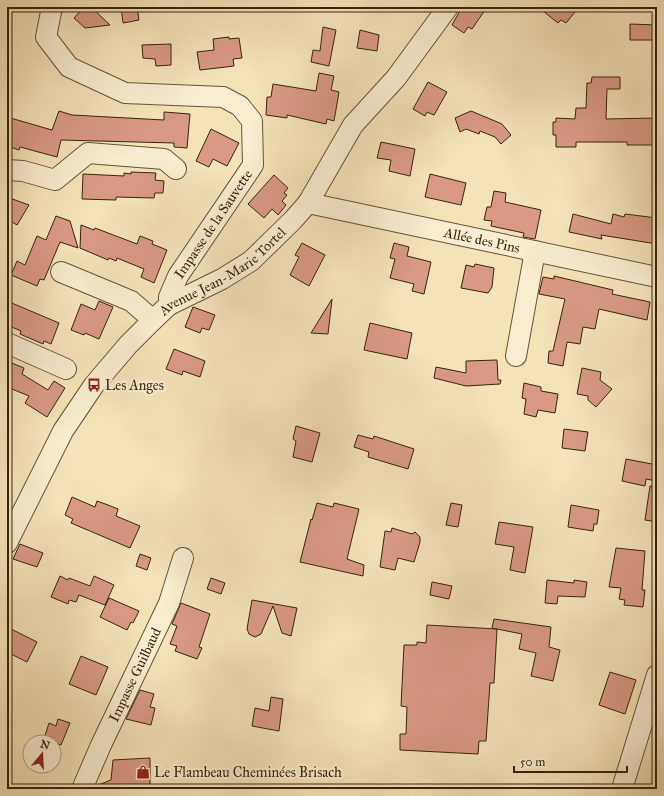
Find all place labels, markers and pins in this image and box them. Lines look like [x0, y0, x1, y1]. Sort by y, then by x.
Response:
bus stop icon: Les Anges [86, 377, 102, 393]
place label: Les Anges [105, 377, 164, 394]
shop icon: Le Flambeau Cheminées Brisach [135, 764, 151, 780]
place label: Le Flambeau Cheminées Brisach [154, 764, 342, 781]

